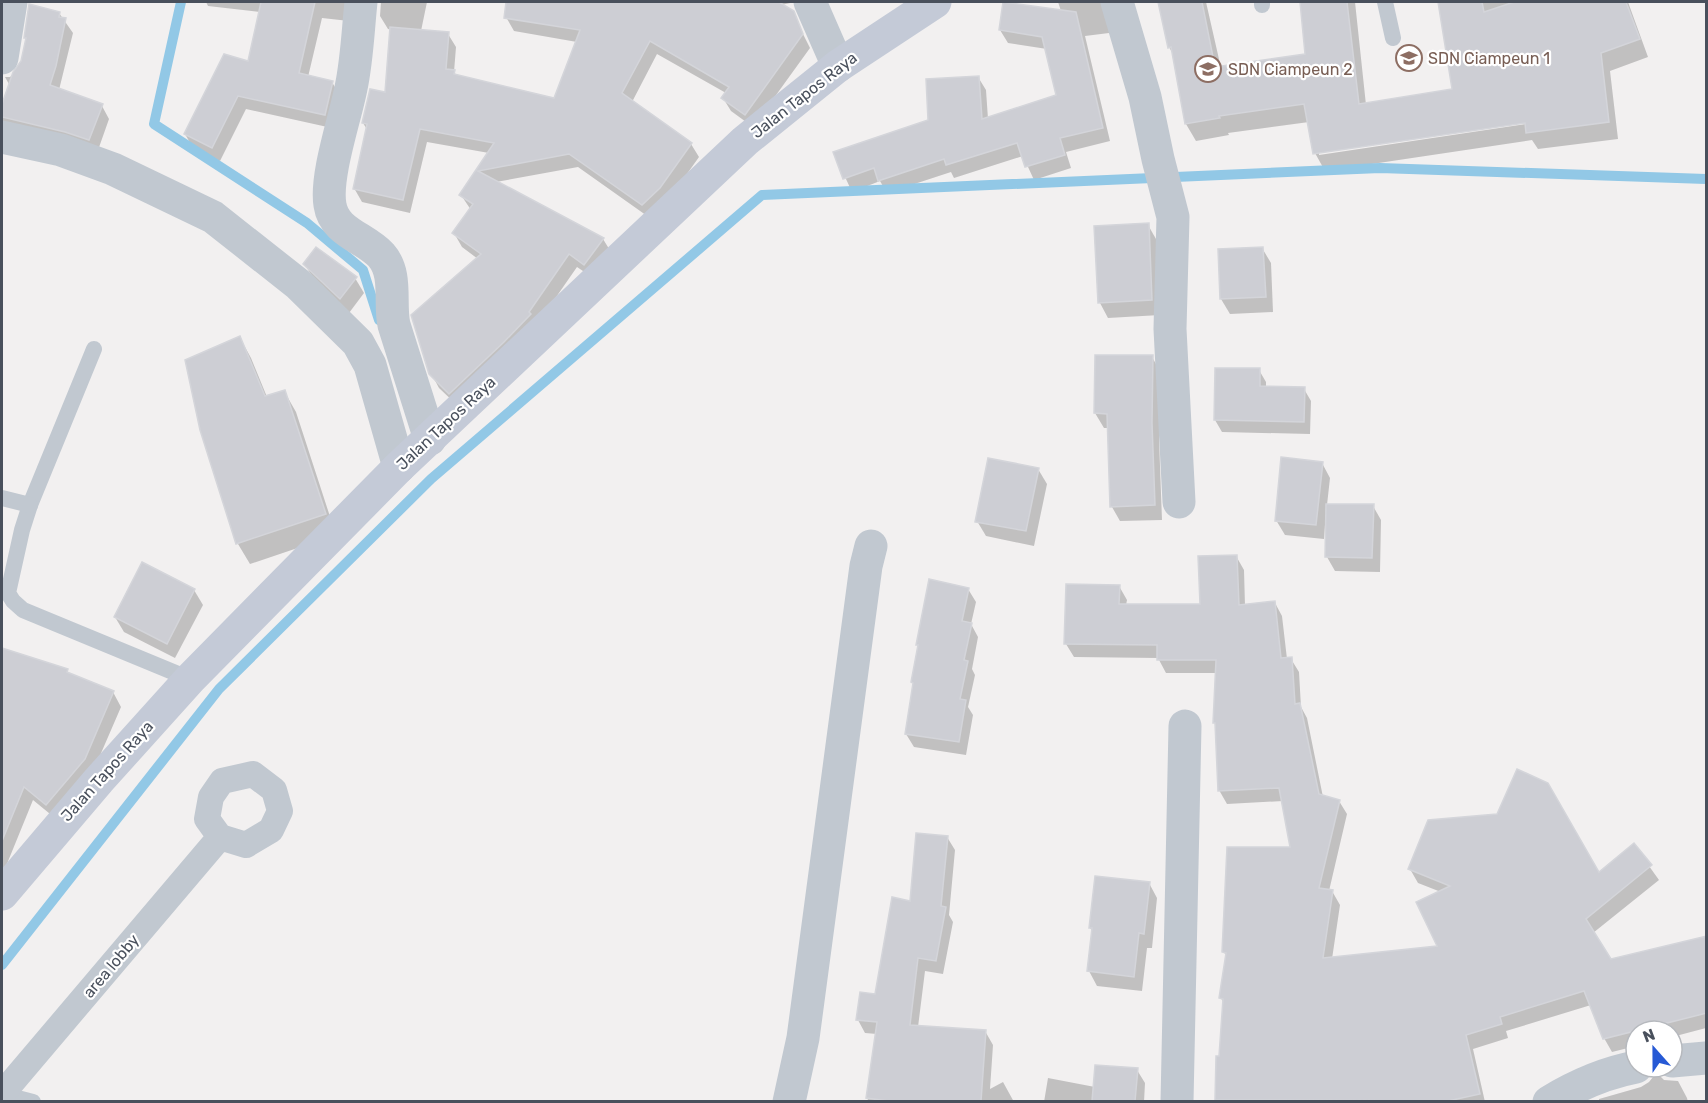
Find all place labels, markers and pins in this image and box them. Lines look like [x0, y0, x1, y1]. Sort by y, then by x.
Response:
school or university icon: SDN Ciampeun 1 [1394, 43, 1424, 73]
place label: SDN Ciampeun 1 [1428, 49, 1550, 68]
school or university icon: SDN Ciampeun 2 [1193, 54, 1223, 84]
place label: SDN Ciampeun 2 [1228, 60, 1353, 79]

